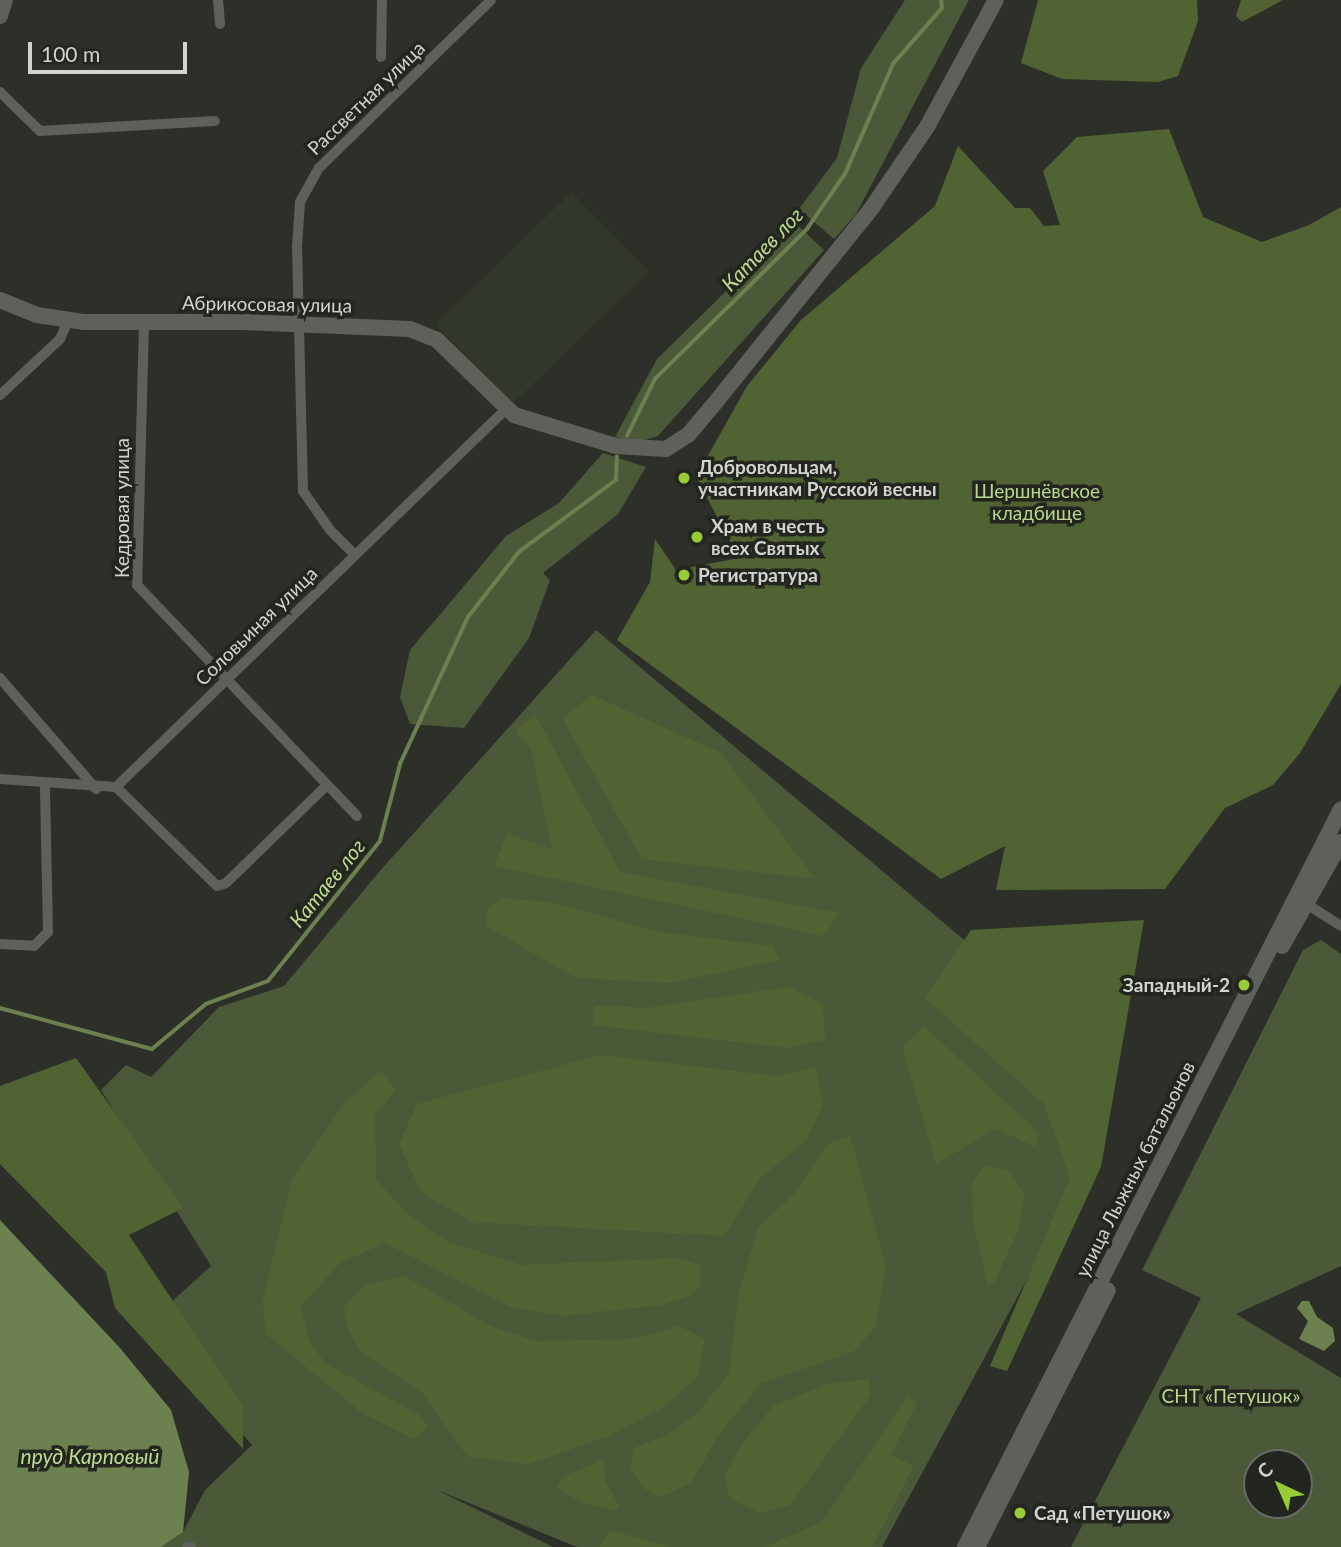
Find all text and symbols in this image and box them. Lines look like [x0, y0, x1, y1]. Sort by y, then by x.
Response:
scale bar [32, 28, 191, 72]
street label: Рассветная улица [303, 36, 429, 160]
text: 100 m [41, 41, 100, 66]
water label: Катаев лог [716, 202, 808, 296]
street label: Абрикосовая улица [182, 291, 352, 317]
street label: Кедровая улица [111, 438, 133, 578]
place label: Добровольцам, участникам Русской весны [698, 456, 937, 500]
marker: Добровольцам, участникам Русской весны [676, 470, 692, 486]
park label: Шершнёвское кладбище [974, 480, 1100, 524]
place label: Храм в честь всех Святых [711, 515, 825, 559]
marker: Храм в честь всех Святых [689, 529, 705, 545]
street label: Соловьиная улица [190, 562, 322, 690]
place label: Регистратура [698, 564, 818, 586]
marker: Регистратура [676, 567, 692, 583]
water label: Катаев лог [284, 834, 370, 932]
place label: Западный-2 [1123, 974, 1230, 996]
marker: Западный-2 [1236, 977, 1252, 993]
street label: улица Лыжных батальонов [1071, 1057, 1199, 1281]
park label: СНТ «Петушок» [1162, 1385, 1300, 1407]
water label: пруд Карповый [21, 1443, 159, 1469]
north arrow [1243, 1449, 1313, 1519]
text: С [1252, 1457, 1277, 1483]
place label: Сад «Петушок» [1034, 1502, 1171, 1524]
marker: Сад «Петушок» [1012, 1505, 1028, 1521]

